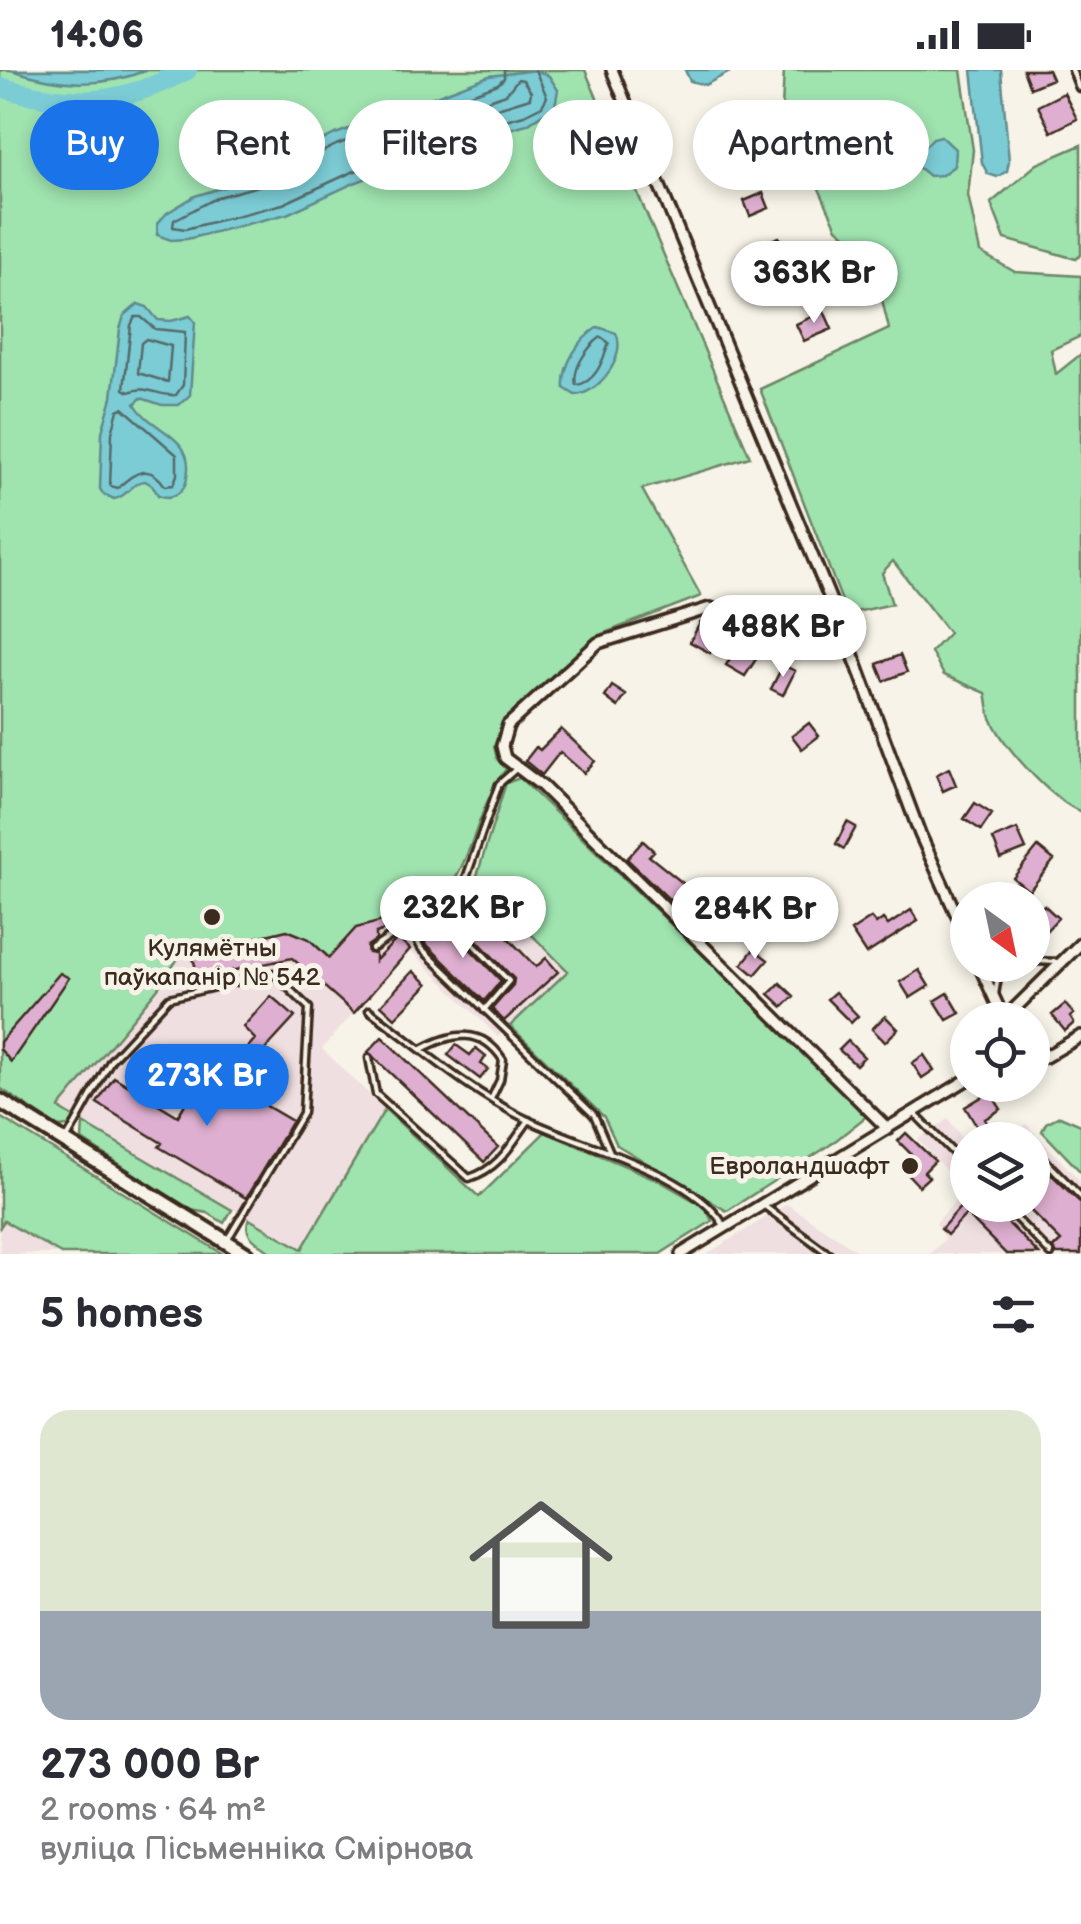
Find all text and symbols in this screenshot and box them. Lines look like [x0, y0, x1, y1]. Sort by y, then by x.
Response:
text: 14:06 [50, 13, 144, 58]
chip: Buy [30, 100, 159, 190]
chip: Rent [179, 100, 325, 190]
chip: Filters [345, 100, 513, 190]
chip: New [533, 100, 673, 190]
chip: Apartment [693, 100, 929, 190]
pin: 363K Br [722, 241, 906, 326]
text: 363K Br [753, 254, 875, 293]
pin: 488K Br [691, 595, 875, 680]
text: 488K Br [721, 608, 845, 647]
pin: 232K Br [371, 876, 555, 961]
pin: 284K Br [663, 877, 847, 962]
north arrow [950, 882, 1050, 982]
map controls [950, 882, 1050, 1222]
text: 232K Br [402, 889, 524, 928]
text: 284K Br [694, 890, 816, 929]
marker: Кулямётны паўкапанір № 542 [201, 906, 223, 928]
place label: Кулямётны паўкапанір № 542 [104, 933, 321, 993]
button: locate [950, 1002, 1050, 1102]
pin: 273K Br [115, 1044, 299, 1129]
text: 273K Br [147, 1057, 267, 1096]
button: layers [950, 1122, 1050, 1222]
place label: Евроландшафт [709, 1151, 890, 1182]
marker: Евроландшафт [899, 1155, 921, 1177]
icon: filters [986, 1287, 1041, 1342]
text: 5 homes [40, 1289, 203, 1340]
icon: home [451, 1475, 631, 1655]
text: 273 000 Br [40, 1740, 259, 1791]
text: 2 rooms · 64 m² [40, 1791, 266, 1830]
text: вуліца Пісьменніка Смірнова [40, 1830, 474, 1869]

